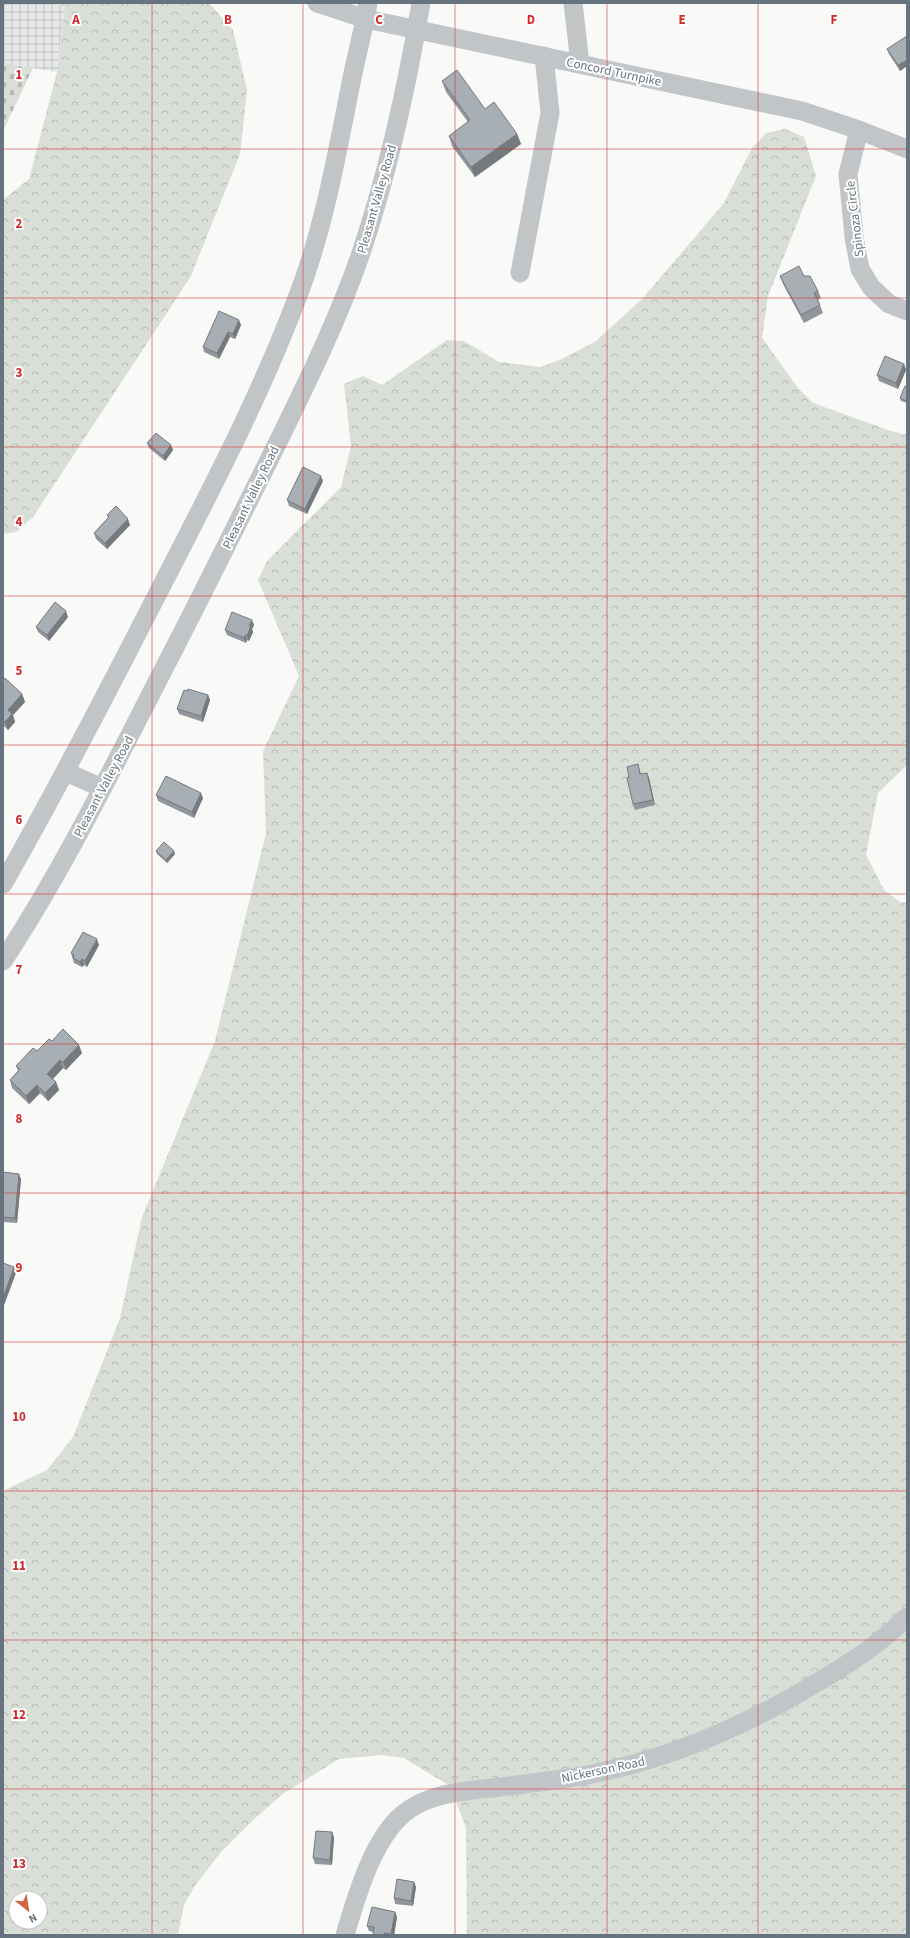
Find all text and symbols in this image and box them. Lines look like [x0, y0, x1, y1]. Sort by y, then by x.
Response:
text: A [71, 11, 80, 29]
text: B [224, 11, 232, 29]
text: C [375, 11, 383, 29]
text: D [527, 11, 535, 29]
text: E [678, 11, 686, 29]
text: F [831, 11, 838, 29]
street label: Concord Turnpike [565, 53, 663, 91]
text: 1 [16, 66, 23, 84]
street label: Pleasant Valley Road [353, 143, 401, 256]
street label: Spinoza Circle [841, 180, 869, 258]
text: 2 [16, 215, 23, 233]
text: 3 [16, 364, 23, 382]
street label: Pleasant Valley Road [218, 443, 284, 552]
text: 4 [16, 513, 23, 531]
text: 5 [16, 662, 23, 680]
street label: Pleasant Valley Road [70, 733, 138, 840]
text: 6 [16, 811, 23, 829]
text: 7 [16, 961, 23, 979]
text: 8 [16, 1110, 23, 1128]
text: 9 [16, 1259, 23, 1277]
text: 10 [12, 1408, 26, 1426]
text: 11 [12, 1557, 26, 1575]
text: 12 [12, 1706, 26, 1724]
street label: Nickerson Road [560, 1752, 647, 1788]
text: 13 [12, 1855, 26, 1873]
north arrow [8, 1890, 48, 1930]
text: N [26, 1910, 40, 1927]

